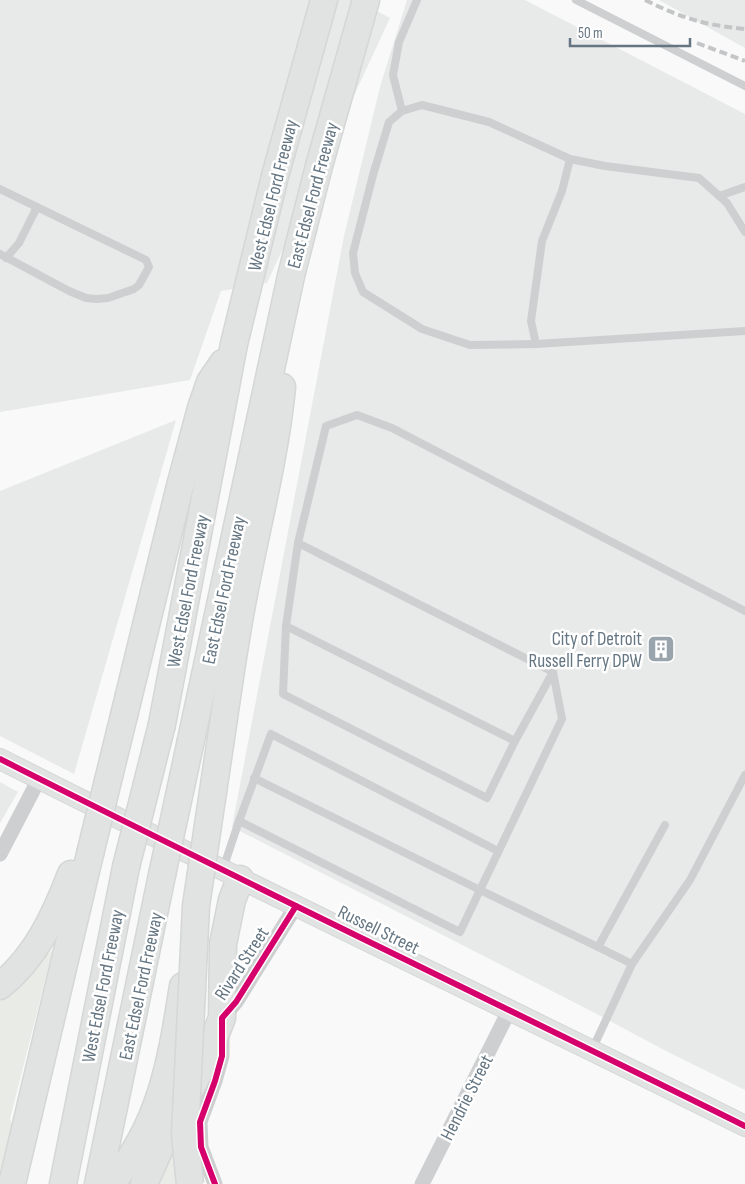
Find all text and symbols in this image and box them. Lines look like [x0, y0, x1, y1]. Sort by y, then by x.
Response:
scale bar [570, 15, 690, 47]
text: 50 m [578, 24, 603, 43]
street label: West Edsel Ford Freeway [244, 117, 304, 274]
street label: East Edsel Ford Freeway [283, 119, 344, 271]
street label: West Edsel Ford Freeway [162, 512, 215, 670]
street label: East Edsel Ford Freeway [198, 514, 252, 666]
place label: City of Detroit Russell Ferry DPW [528, 628, 643, 673]
building icon: City of Detroit Russell Ferry DPW [646, 634, 676, 664]
street label: Russell Street [334, 901, 423, 960]
street label: West Edsel Ford Freeway [77, 907, 130, 1065]
street label: East Edsel Ford Freeway [115, 910, 169, 1062]
street label: Rivard Street [210, 923, 275, 1005]
street label: Hendrie Street [436, 1051, 499, 1144]

